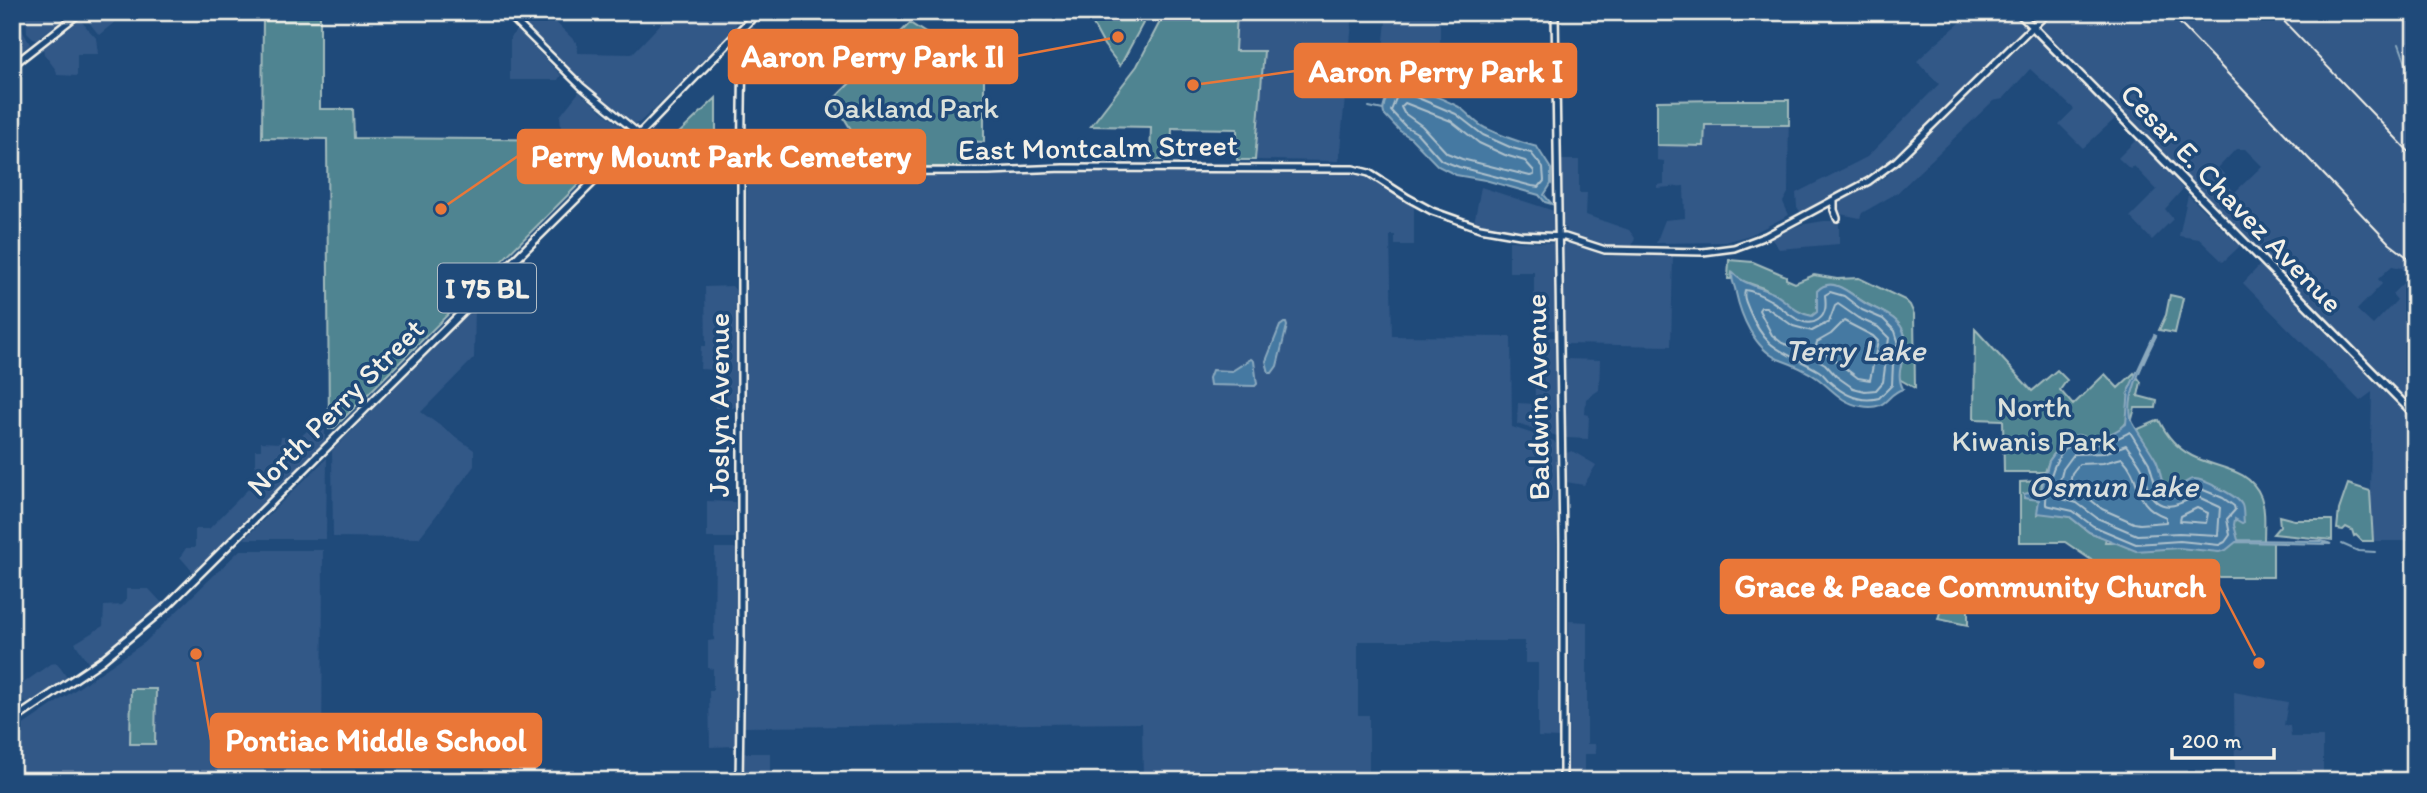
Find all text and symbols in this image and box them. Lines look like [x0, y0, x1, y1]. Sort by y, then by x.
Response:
callout: Aaron Perry Park II [729, 30, 1017, 83]
text: Aaron Perry Park II [740, 37, 1005, 75]
callout: Aaron Perry Park I [1295, 44, 1576, 97]
text: Aaron Perry Park I [1307, 52, 1564, 90]
street label: Cesar E. Chavez Avenue [2113, 75, 2351, 321]
park label: Oakland Park [823, 89, 999, 126]
street label: East Montcalm Street [958, 126, 1238, 168]
callout: Perry Mount Park Cemetery [518, 130, 925, 183]
text: Perry Mount Park Cemetery [531, 137, 912, 175]
road number: I 75 BL [438, 264, 536, 312]
street label: Baldwin Avenue [1517, 293, 1557, 501]
street label: North Perry Street [238, 310, 432, 504]
street label: Joslyn Avenue [700, 313, 737, 497]
water label: Terry Lake [1784, 331, 1927, 369]
park label: North Kiwanis Park [1952, 388, 2116, 459]
water label: Osmun Lake [2028, 467, 2200, 505]
callout: Grace & Peace Community Church [1721, 560, 2219, 613]
text: Grace & Peace Community Church [1734, 567, 2207, 605]
callout: Pontiac Middle School [211, 714, 541, 767]
scale bar [2172, 716, 2273, 760]
text: Pontiac Middle School [225, 721, 528, 759]
text: 200 m [2182, 728, 2242, 753]

